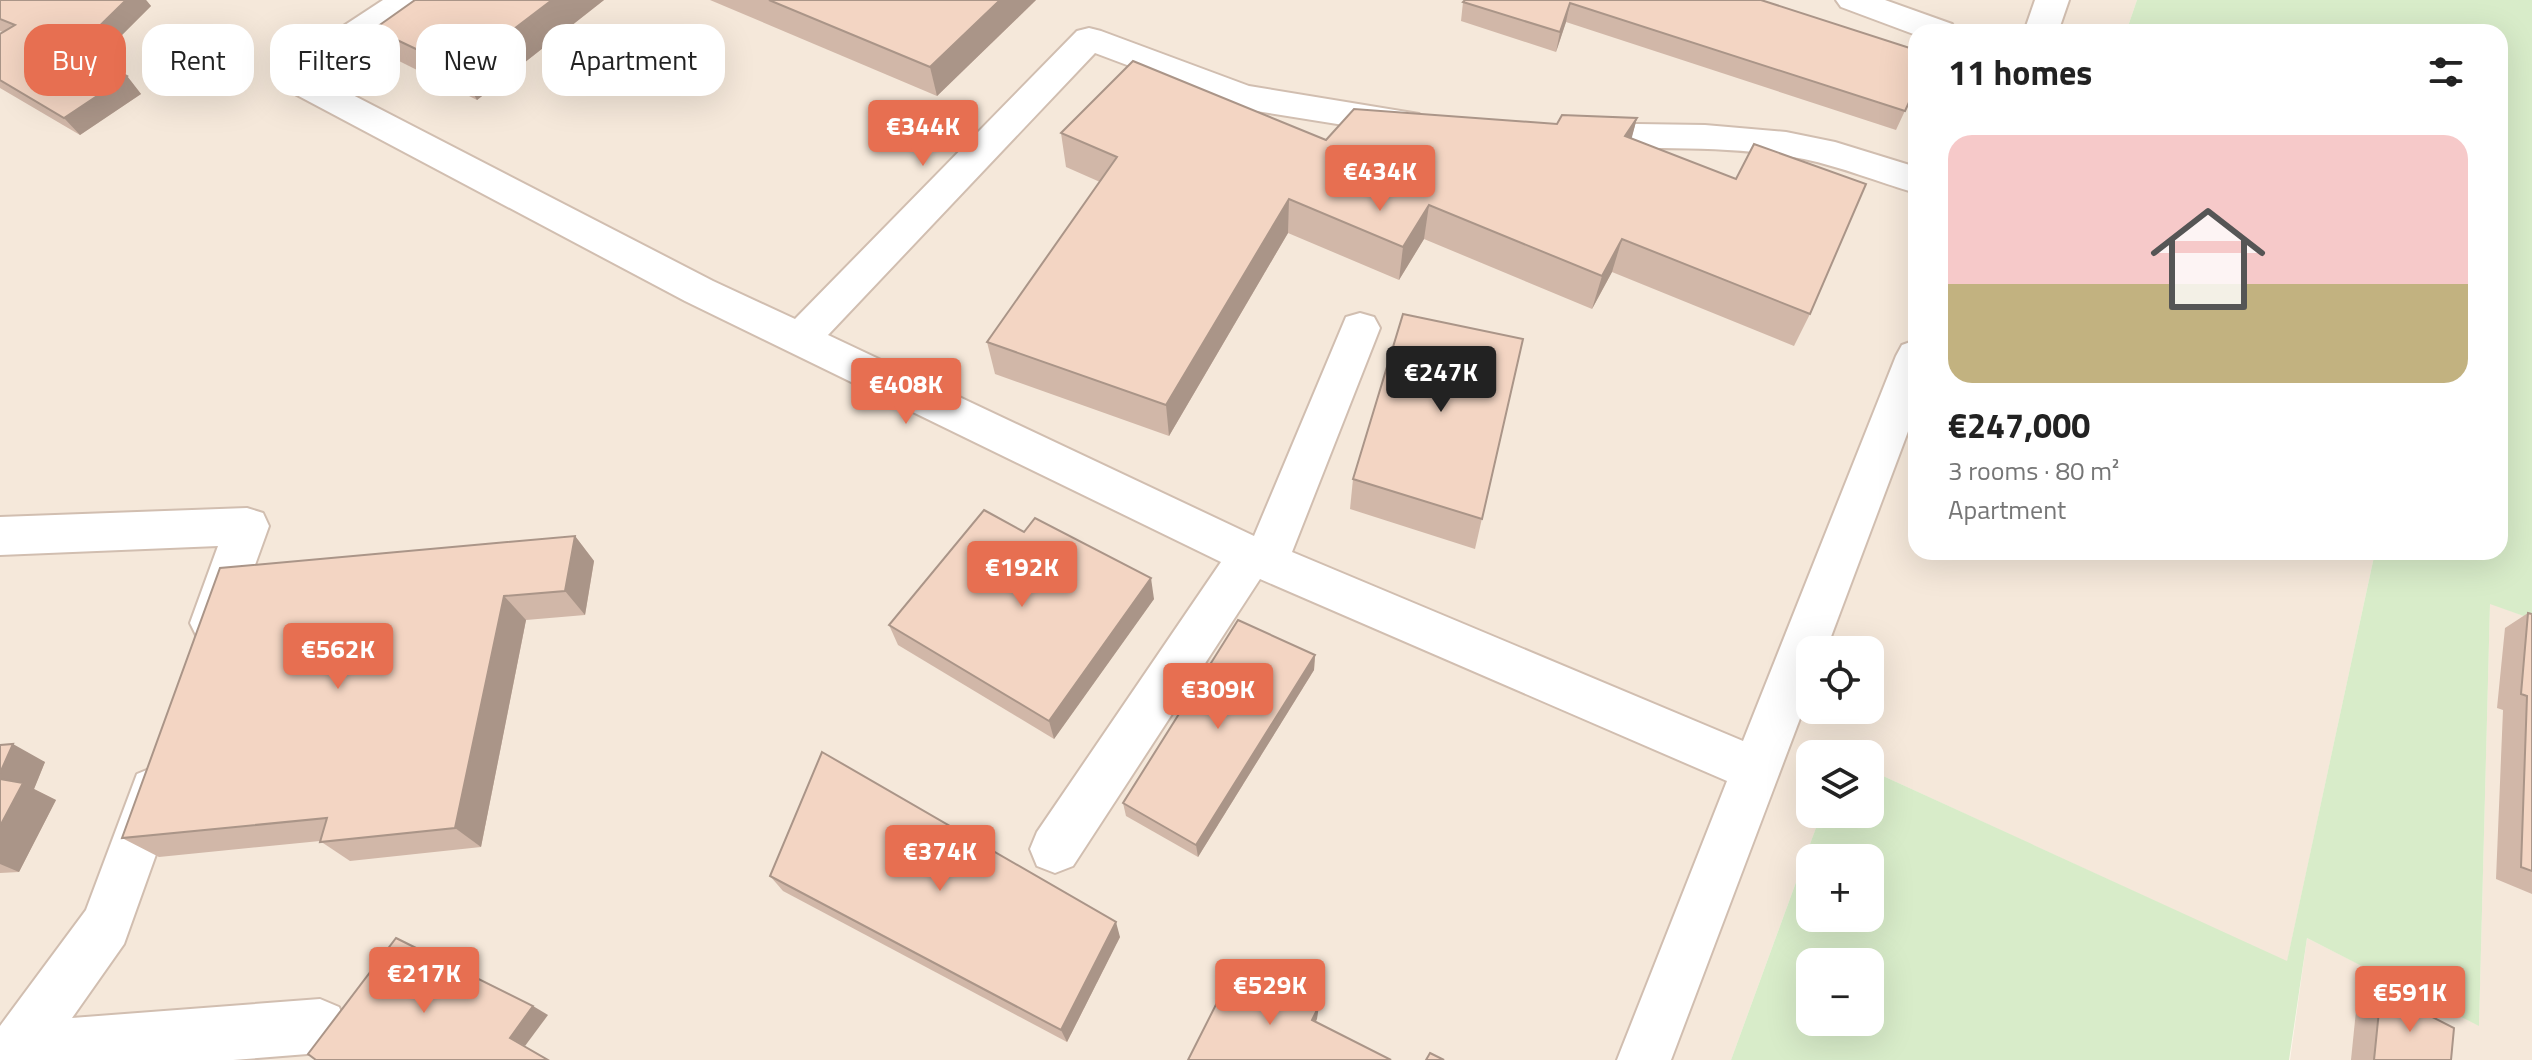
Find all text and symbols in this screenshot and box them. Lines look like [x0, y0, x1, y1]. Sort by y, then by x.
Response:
chip: Buy [24, 24, 126, 96]
chip: Rent [142, 24, 254, 96]
chip: Filters [270, 24, 400, 96]
chip: New [416, 24, 526, 96]
chip: Apartment [542, 24, 725, 96]
text: 11 homes [1948, 46, 2092, 98]
icon: filters [2424, 50, 2468, 94]
pin: €344K [867, 100, 979, 168]
text: €344K [886, 106, 960, 145]
pin: €434K [1324, 145, 1436, 213]
text: €434K [1343, 151, 1417, 190]
icon: home [2136, 187, 2280, 331]
pin: €247K [1385, 346, 1497, 414]
text: €247K [1404, 352, 1478, 391]
pin: €408K [850, 358, 962, 426]
text: €408K [869, 364, 943, 403]
text: €247,000 [1948, 399, 2090, 451]
text: 3 rooms · 80 m² [1948, 451, 2119, 490]
text: Apartment [1948, 490, 2066, 529]
pin: €192K [966, 541, 1078, 609]
text: €192K [985, 547, 1059, 586]
pin: €562K [282, 623, 394, 691]
text: €562K [301, 629, 375, 668]
map controls [1796, 636, 1884, 1036]
button: locate [1796, 636, 1884, 724]
pin: €309K [1162, 663, 1274, 731]
text: €309K [1181, 669, 1255, 708]
button: layers [1796, 740, 1884, 828]
pin: €374K [884, 825, 996, 893]
text: €374K [903, 831, 977, 870]
button: + [1796, 844, 1884, 932]
pin: €217K [368, 947, 480, 1015]
button: − [1796, 948, 1884, 1036]
text: €217K [387, 953, 461, 992]
pin: €529K [1214, 959, 1326, 1027]
text: €529K [1233, 965, 1307, 1004]
pin: €591K [2354, 966, 2466, 1034]
text: €591K [2373, 972, 2447, 1011]

